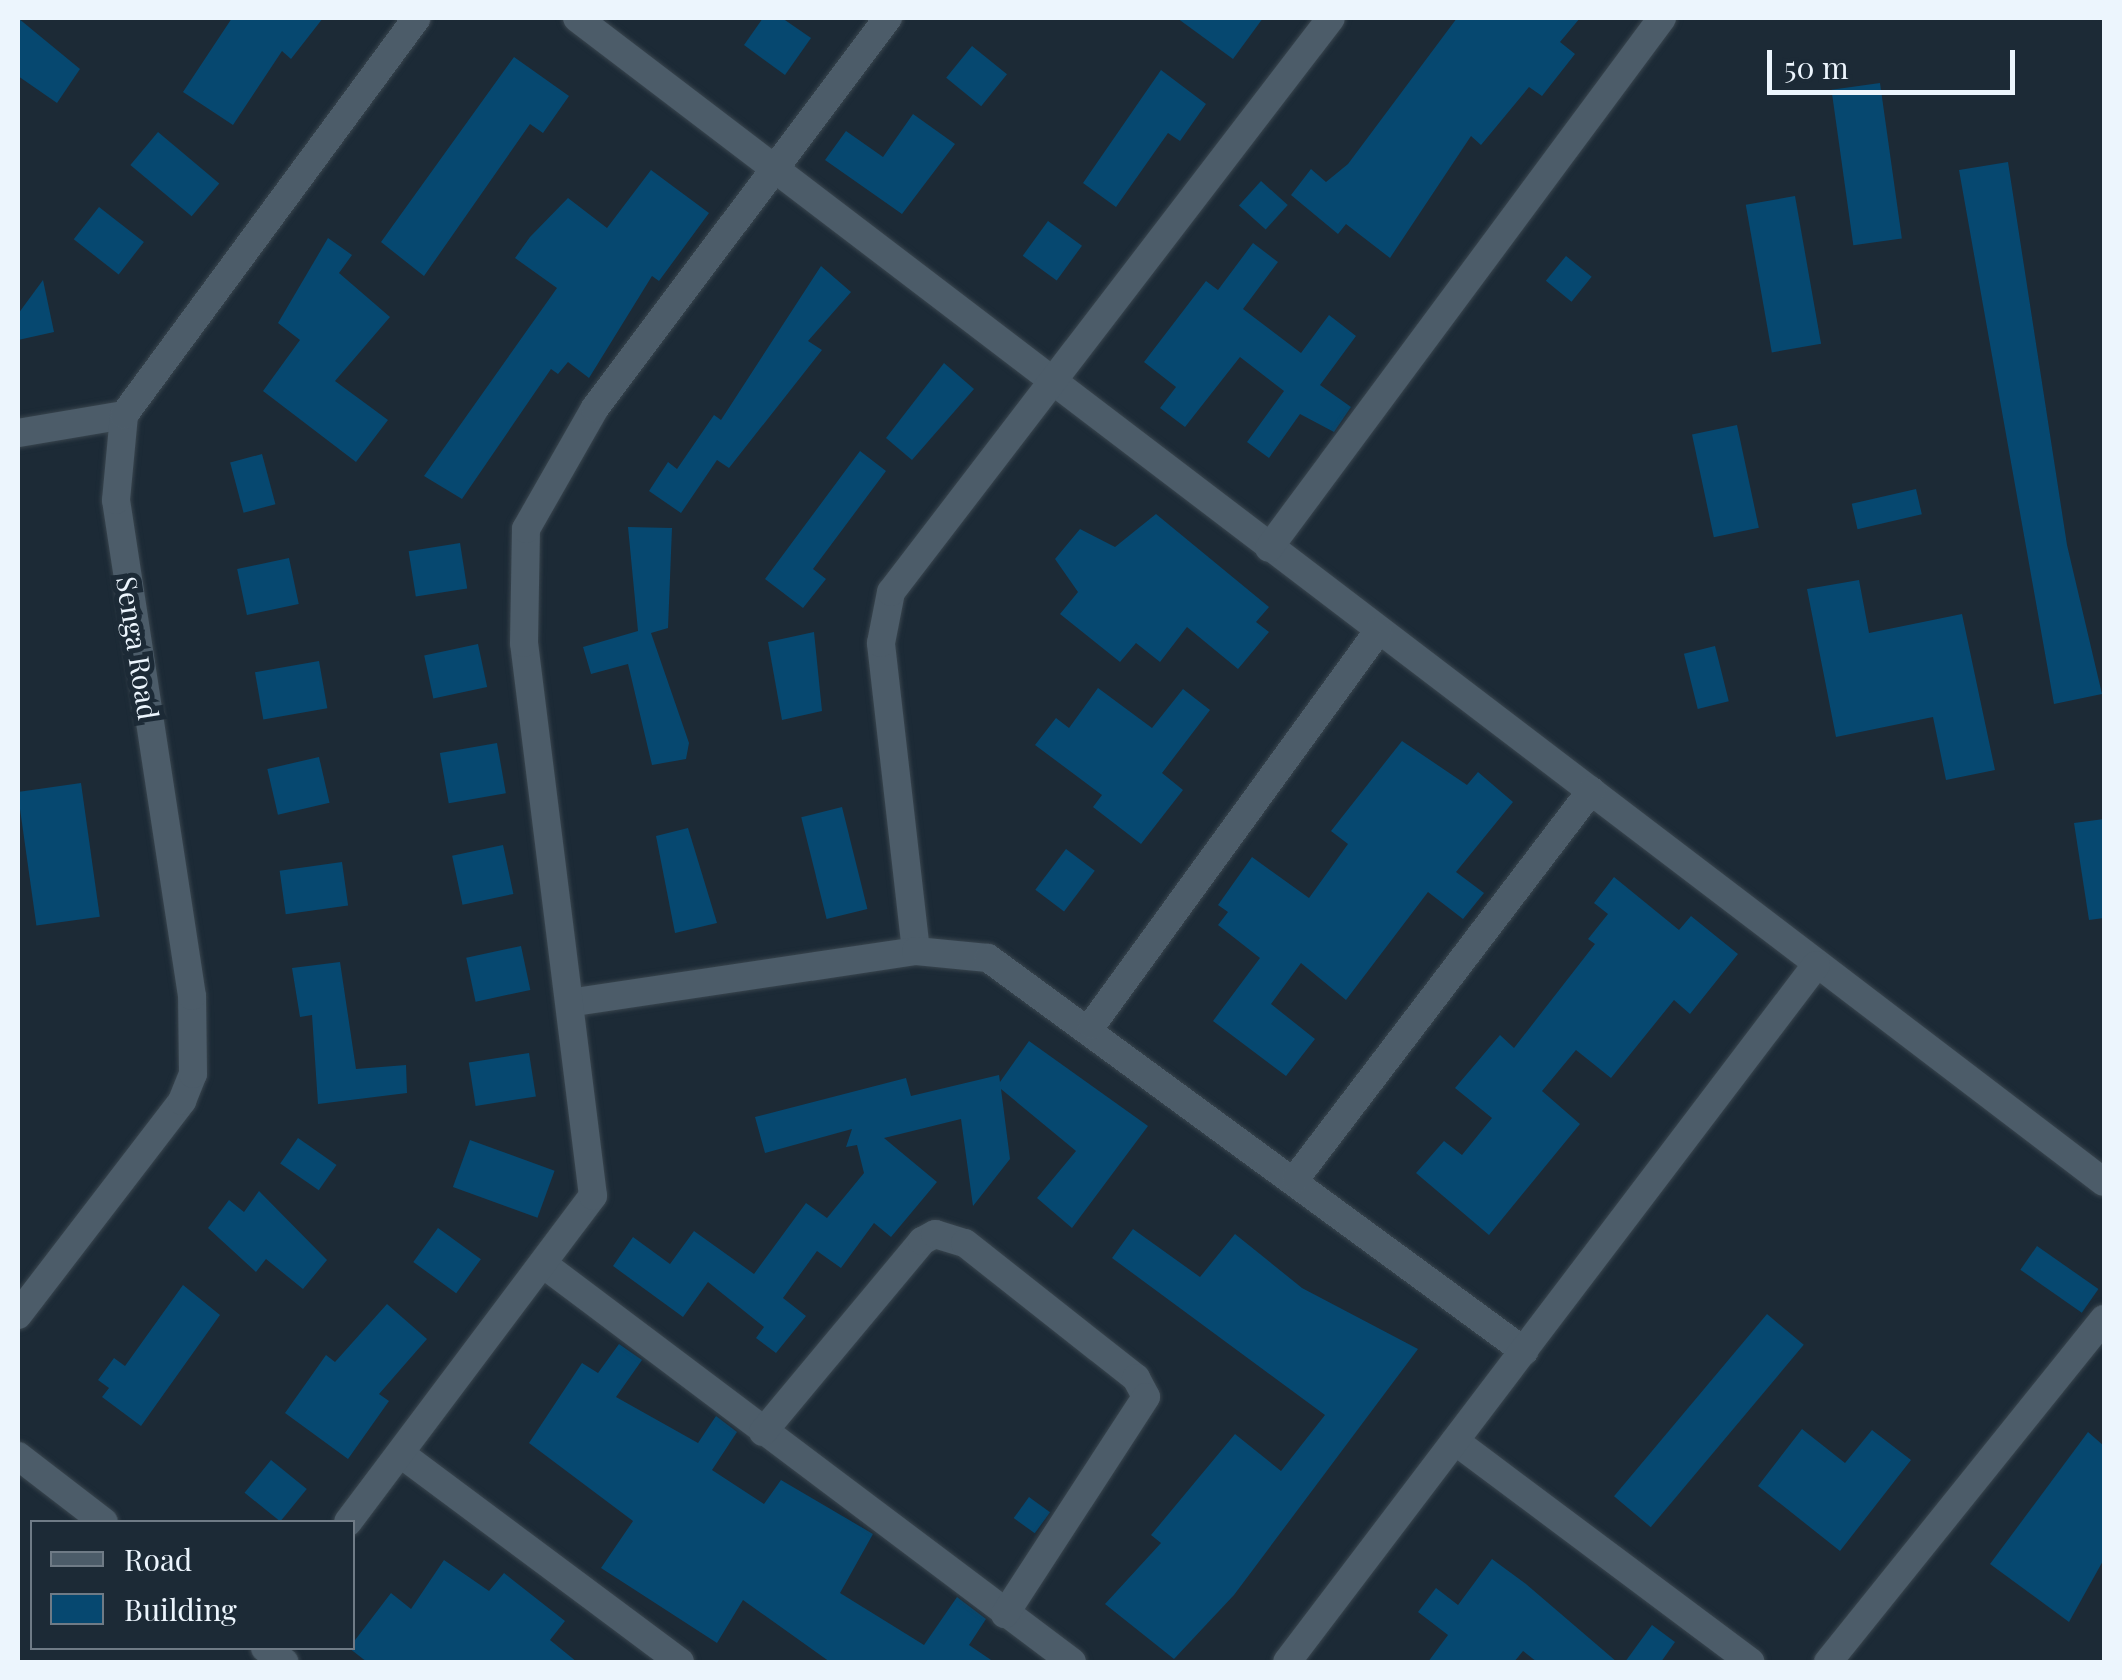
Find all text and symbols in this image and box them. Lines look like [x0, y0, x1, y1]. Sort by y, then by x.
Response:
scale bar [1772, 30, 2020, 92]
text: 50 m [1784, 47, 1849, 87]
street label: Senga Road [110, 574, 166, 722]
legend [30, 1520, 355, 1650]
text: Road [124, 1539, 192, 1579]
text: Building [124, 1589, 237, 1629]

